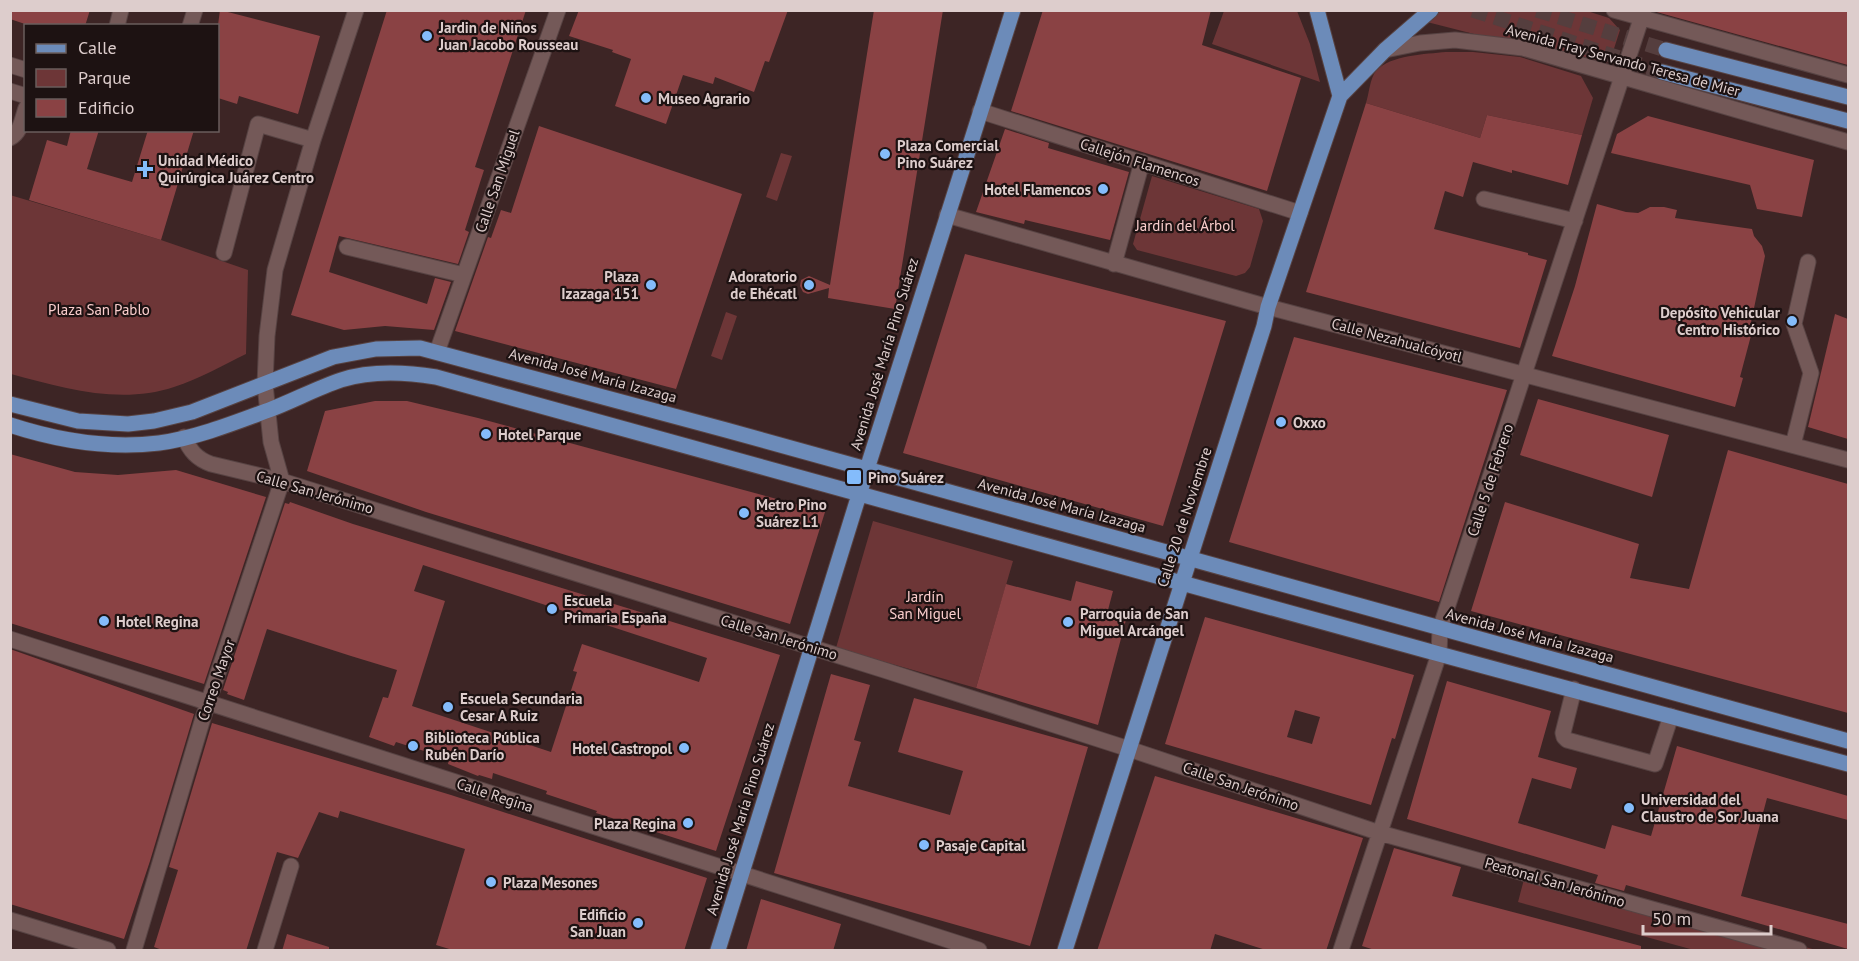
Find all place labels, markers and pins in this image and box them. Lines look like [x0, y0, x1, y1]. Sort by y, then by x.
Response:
place label: Jardin de Niños Juan Jacobo Rousseau [438, 18, 578, 54]
marker: Jardin de Niños Juan Jacobo Rousseau [420, 29, 434, 43]
place label: Museo Agrario [658, 89, 750, 108]
marker: Museo Agrario [639, 91, 653, 105]
place label: Plaza Comercial Pino Suárez [897, 136, 999, 172]
marker: Plaza Comercial Pino Suárez [878, 147, 892, 161]
place label: Unidad Médico Quirúrgica Juárez Centro [158, 151, 314, 187]
marker: Unidad Médico Quirúrgica Juárez Centro [136, 160, 154, 178]
place label: Hotel Flamencos [984, 180, 1091, 199]
marker: Hotel Flamencos [1096, 182, 1110, 196]
place label: Plaza Izazaga 151 [561, 267, 639, 303]
place label: Adoratorio de Ehécatl [729, 267, 798, 303]
marker: Plaza Izazaga 151 [644, 278, 658, 292]
marker: Adoratorio de Ehécatl [802, 278, 816, 292]
place label: Depósito Vehicular Centro Histórico [1660, 303, 1781, 339]
marker: Depósito Vehicular Centro Histórico [1785, 314, 1799, 328]
place label: Oxxo [1293, 413, 1326, 432]
marker: Oxxo [1274, 415, 1288, 429]
place label: Hotel Parque [498, 425, 582, 444]
marker: Hotel Parque [479, 427, 493, 441]
marker: Pino Suárez [845, 468, 863, 486]
place label: Pino Suárez [868, 468, 944, 487]
place label: Metro Pino Suárez L1 [756, 495, 827, 531]
marker: Metro Pino Suárez L1 [737, 506, 751, 520]
place label: Escuela Primaria España [564, 591, 667, 627]
marker: Escuela Primaria España [545, 602, 559, 616]
place label: Parroquia de San Miguel Arcángel [1080, 604, 1189, 640]
place label: Hotel Regina [116, 612, 198, 631]
marker: Hotel Regina [97, 614, 111, 628]
marker: Parroquia de San Miguel Arcángel [1061, 615, 1075, 629]
place label: Escuela Secundaria Cesar A Ruiz [460, 689, 583, 725]
marker: Escuela Secundaria Cesar A Ruiz [441, 700, 455, 714]
place label: Biblioteca Pública Rubén Darío [425, 728, 540, 764]
marker: Biblioteca Pública Rubén Darío [406, 739, 420, 753]
place label: Hotel Castropol [572, 739, 673, 758]
marker: Hotel Castropol [677, 741, 691, 755]
place label: Universidad del Claustro de Sor Juana [1641, 790, 1779, 826]
marker: Universidad del Claustro de Sor Juana [1622, 801, 1636, 815]
place label: Plaza Regina [594, 814, 676, 833]
marker: Plaza Regina [681, 816, 695, 830]
place label: Pasaje Capital [936, 836, 1026, 855]
marker: Pasaje Capital [917, 838, 931, 852]
place label: Plaza Mesones [503, 873, 598, 892]
marker: Plaza Mesones [484, 875, 498, 889]
place label: Edificio San Juan [570, 905, 626, 941]
marker: Edificio San Juan [631, 916, 645, 930]

